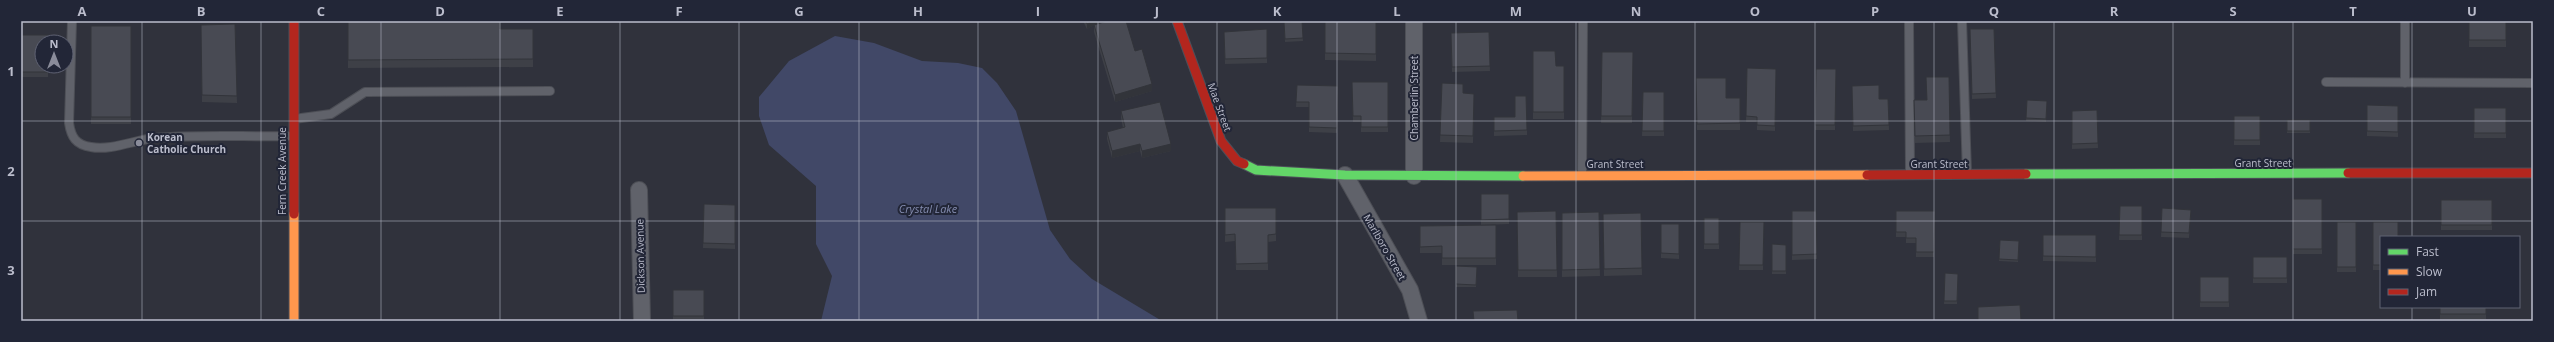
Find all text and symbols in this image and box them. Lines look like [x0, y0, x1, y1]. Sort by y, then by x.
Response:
text: A [78, 2, 87, 20]
text: B [197, 2, 206, 20]
text: C [317, 2, 325, 20]
text: D [435, 2, 445, 20]
text: E [556, 2, 564, 20]
text: F [675, 2, 683, 20]
text: G [794, 2, 804, 20]
text: H [913, 2, 923, 20]
text: I [1036, 2, 1040, 20]
text: J [1154, 2, 1159, 20]
text: K [1273, 2, 1282, 20]
text: L [1393, 2, 1401, 20]
text: M [1510, 2, 1522, 20]
text: N [1631, 2, 1641, 20]
text: O [1750, 2, 1760, 20]
text: P [1871, 2, 1879, 20]
text: Q [1989, 2, 1999, 20]
text: R [2110, 2, 2119, 20]
text: S [2229, 2, 2237, 20]
text: T [2349, 2, 2357, 20]
text: U [2467, 2, 2477, 20]
north arrow [34, 34, 74, 74]
text: N [50, 36, 58, 51]
street label: Chamberlin Street [1407, 55, 1421, 140]
text: 1 [7, 62, 15, 80]
street label: Mae Street [1205, 81, 1235, 134]
street label: Fern Creek Avenue [275, 127, 289, 215]
place label: Korean Catholic Church [147, 130, 226, 156]
marker: Korean Catholic Church [134, 138, 144, 148]
street label: Grant Street [2234, 156, 2292, 170]
street label: Grant Street [1586, 157, 1644, 171]
street label: Grant Street [1910, 157, 1968, 171]
text: 2 [7, 162, 15, 180]
water label: Crystal Lake [899, 201, 958, 216]
street label: Marlboro Street [1360, 211, 1410, 283]
street label: Dickson Avenue [632, 218, 648, 293]
legend [2380, 236, 2520, 308]
text: Fast [2416, 243, 2439, 260]
text: 3 [7, 261, 15, 279]
text: Slow [2416, 263, 2443, 280]
text: Jam [2415, 283, 2437, 300]

